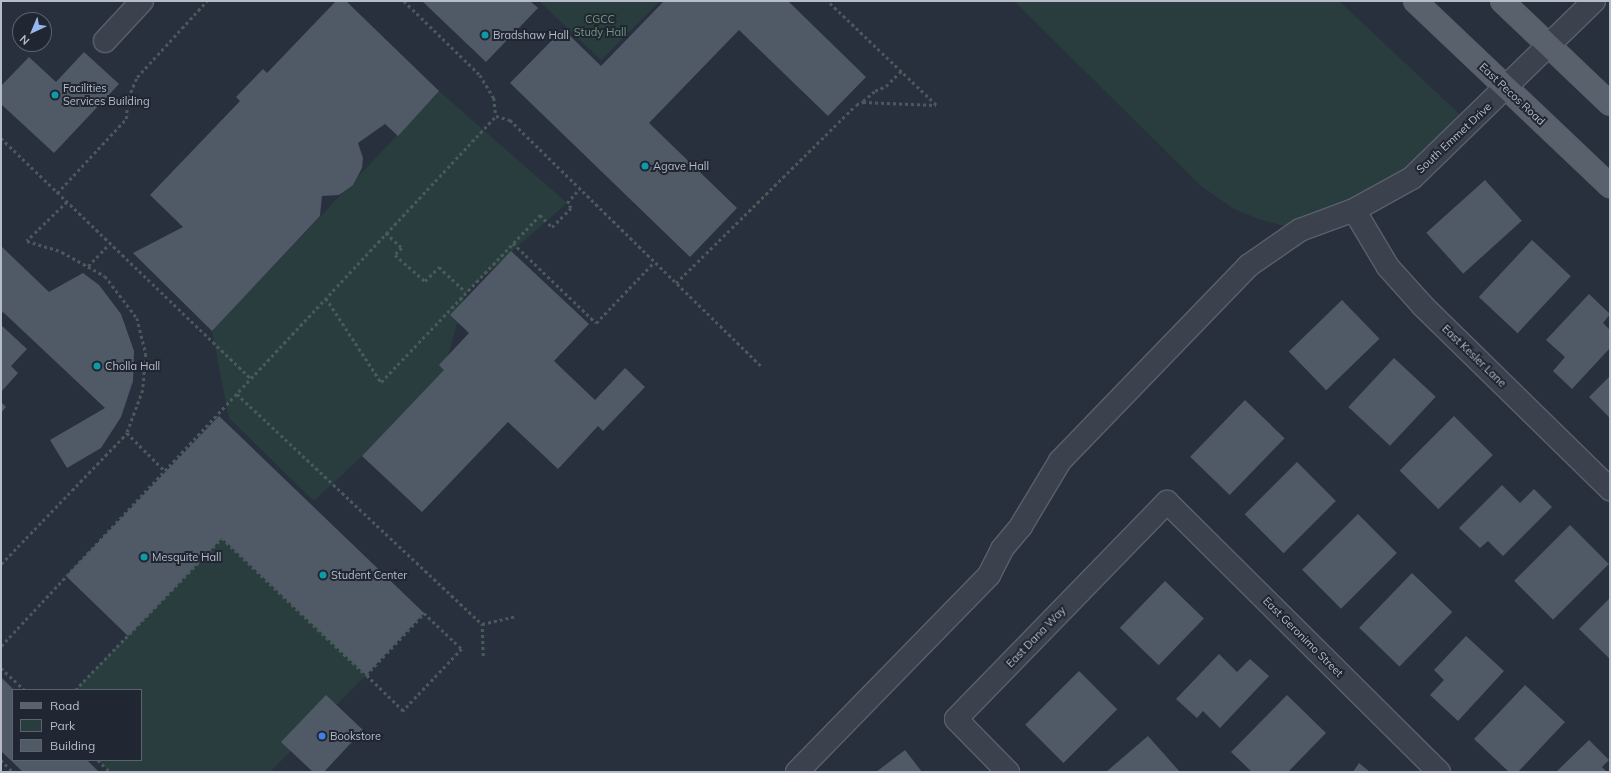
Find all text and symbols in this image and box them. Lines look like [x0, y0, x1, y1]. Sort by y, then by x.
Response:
north arrow [12, 12, 52, 52]
park label: CGCC Study Hall [574, 13, 626, 39]
place label: Bradshaw Hall [493, 28, 569, 42]
marker: Bradshaw Hall [480, 30, 490, 40]
text: N [17, 32, 32, 48]
street label: East Pecos Road [1476, 60, 1548, 128]
place label: Facilities Services Building [63, 82, 150, 108]
marker: Facilities Services Building [50, 90, 60, 100]
street label: South Emmet Drive [1414, 100, 1494, 176]
place label: Agave Hall [653, 159, 709, 173]
marker: Agave Hall [640, 161, 650, 171]
street label: East Kesler Lane [1439, 322, 1509, 390]
place label: Cholla Hall [105, 359, 160, 373]
marker: Cholla Hall [92, 361, 102, 371]
place label: Mesquite Hall [152, 550, 221, 564]
marker: Mesquite Hall [139, 552, 149, 562]
place label: Student Center [331, 568, 407, 582]
marker: Student Center [318, 570, 328, 580]
street label: East Geronimo Street [1260, 594, 1346, 680]
street label: East Dana Way [1004, 604, 1068, 670]
legend [12, 689, 142, 761]
text: Road [50, 698, 79, 713]
text: Park [50, 718, 75, 733]
place label: Bookstore [330, 729, 381, 743]
marker: Bookstore [317, 731, 327, 741]
text: Building [50, 738, 95, 753]

